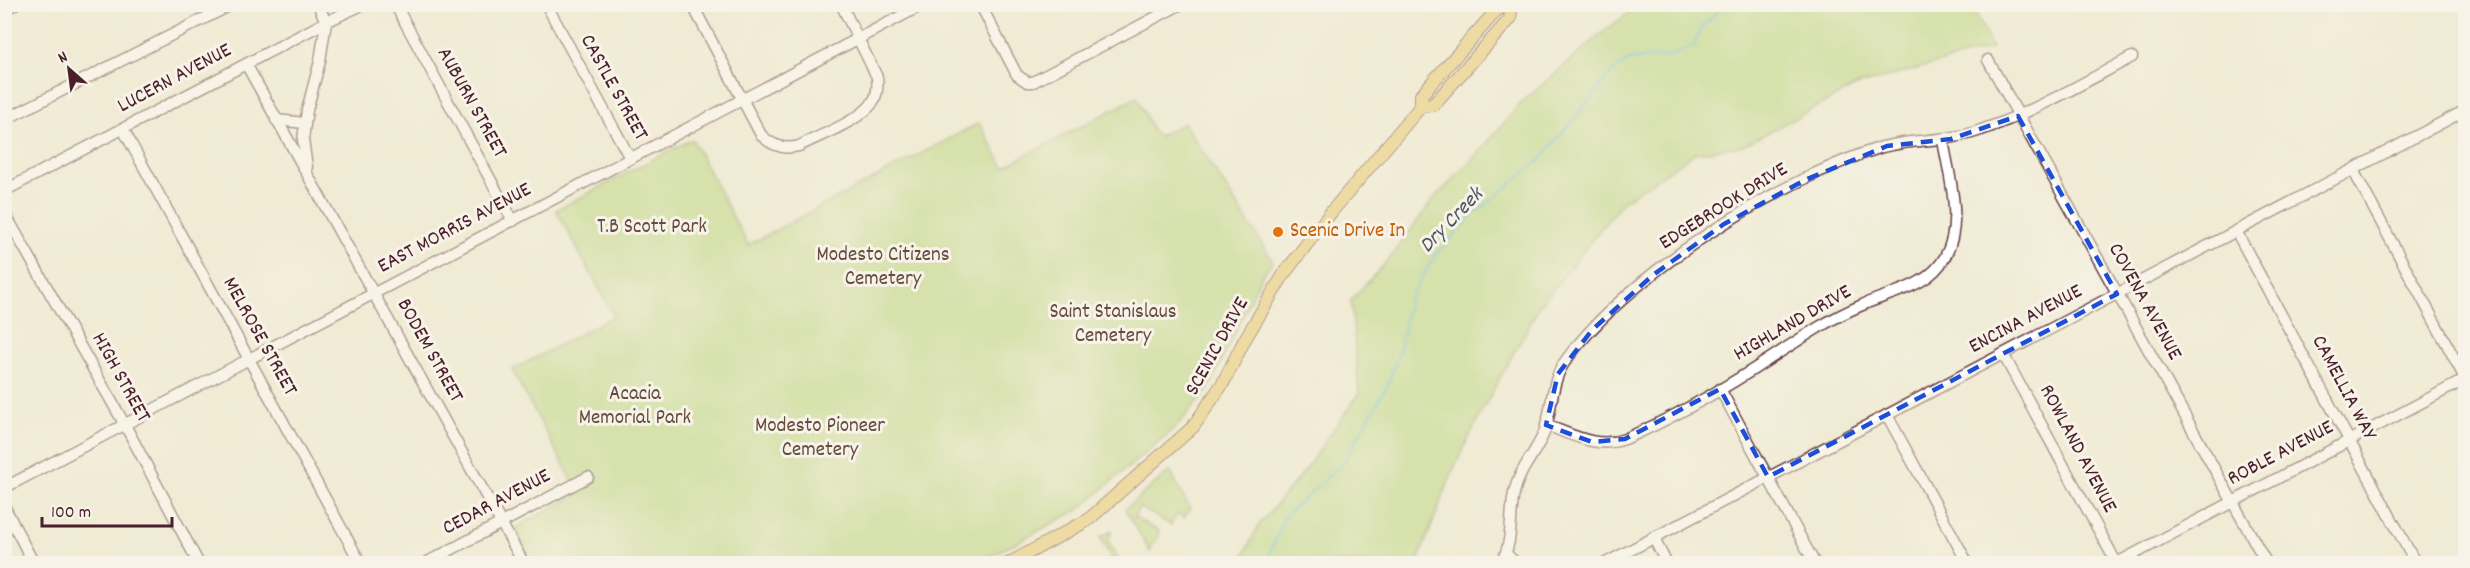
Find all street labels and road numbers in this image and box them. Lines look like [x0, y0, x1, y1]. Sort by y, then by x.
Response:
street label: CASTLE STREET [571, 29, 655, 147]
street label: LUCERN AVENUE [113, 36, 238, 122]
street label: AUBURN STREET [428, 42, 514, 164]
street label: EDGEBROOK DRIVE [1654, 155, 1794, 259]
street label: EAST MORRIS AVENUE [373, 176, 537, 282]
street label: COVENA AVENUE [2099, 238, 2189, 366]
street label: MELROSE STREET [214, 272, 304, 402]
street label: ENCINA AVENUE [1964, 277, 2088, 362]
street label: HIGHLAND DRIVE [1728, 278, 1858, 370]
street label: SCENIC DRIVE [1179, 292, 1258, 402]
street label: BODEM STREET [388, 293, 470, 409]
street label: HIGH STREET [83, 328, 157, 429]
street label: CAMELLIA WAY [2303, 330, 2384, 447]
street label: ROWLAND AVENUE [2031, 379, 2124, 519]
street label: ROBLE AVENUE [2223, 413, 2340, 495]
street label: CEDAR AVENUE [438, 462, 557, 544]

